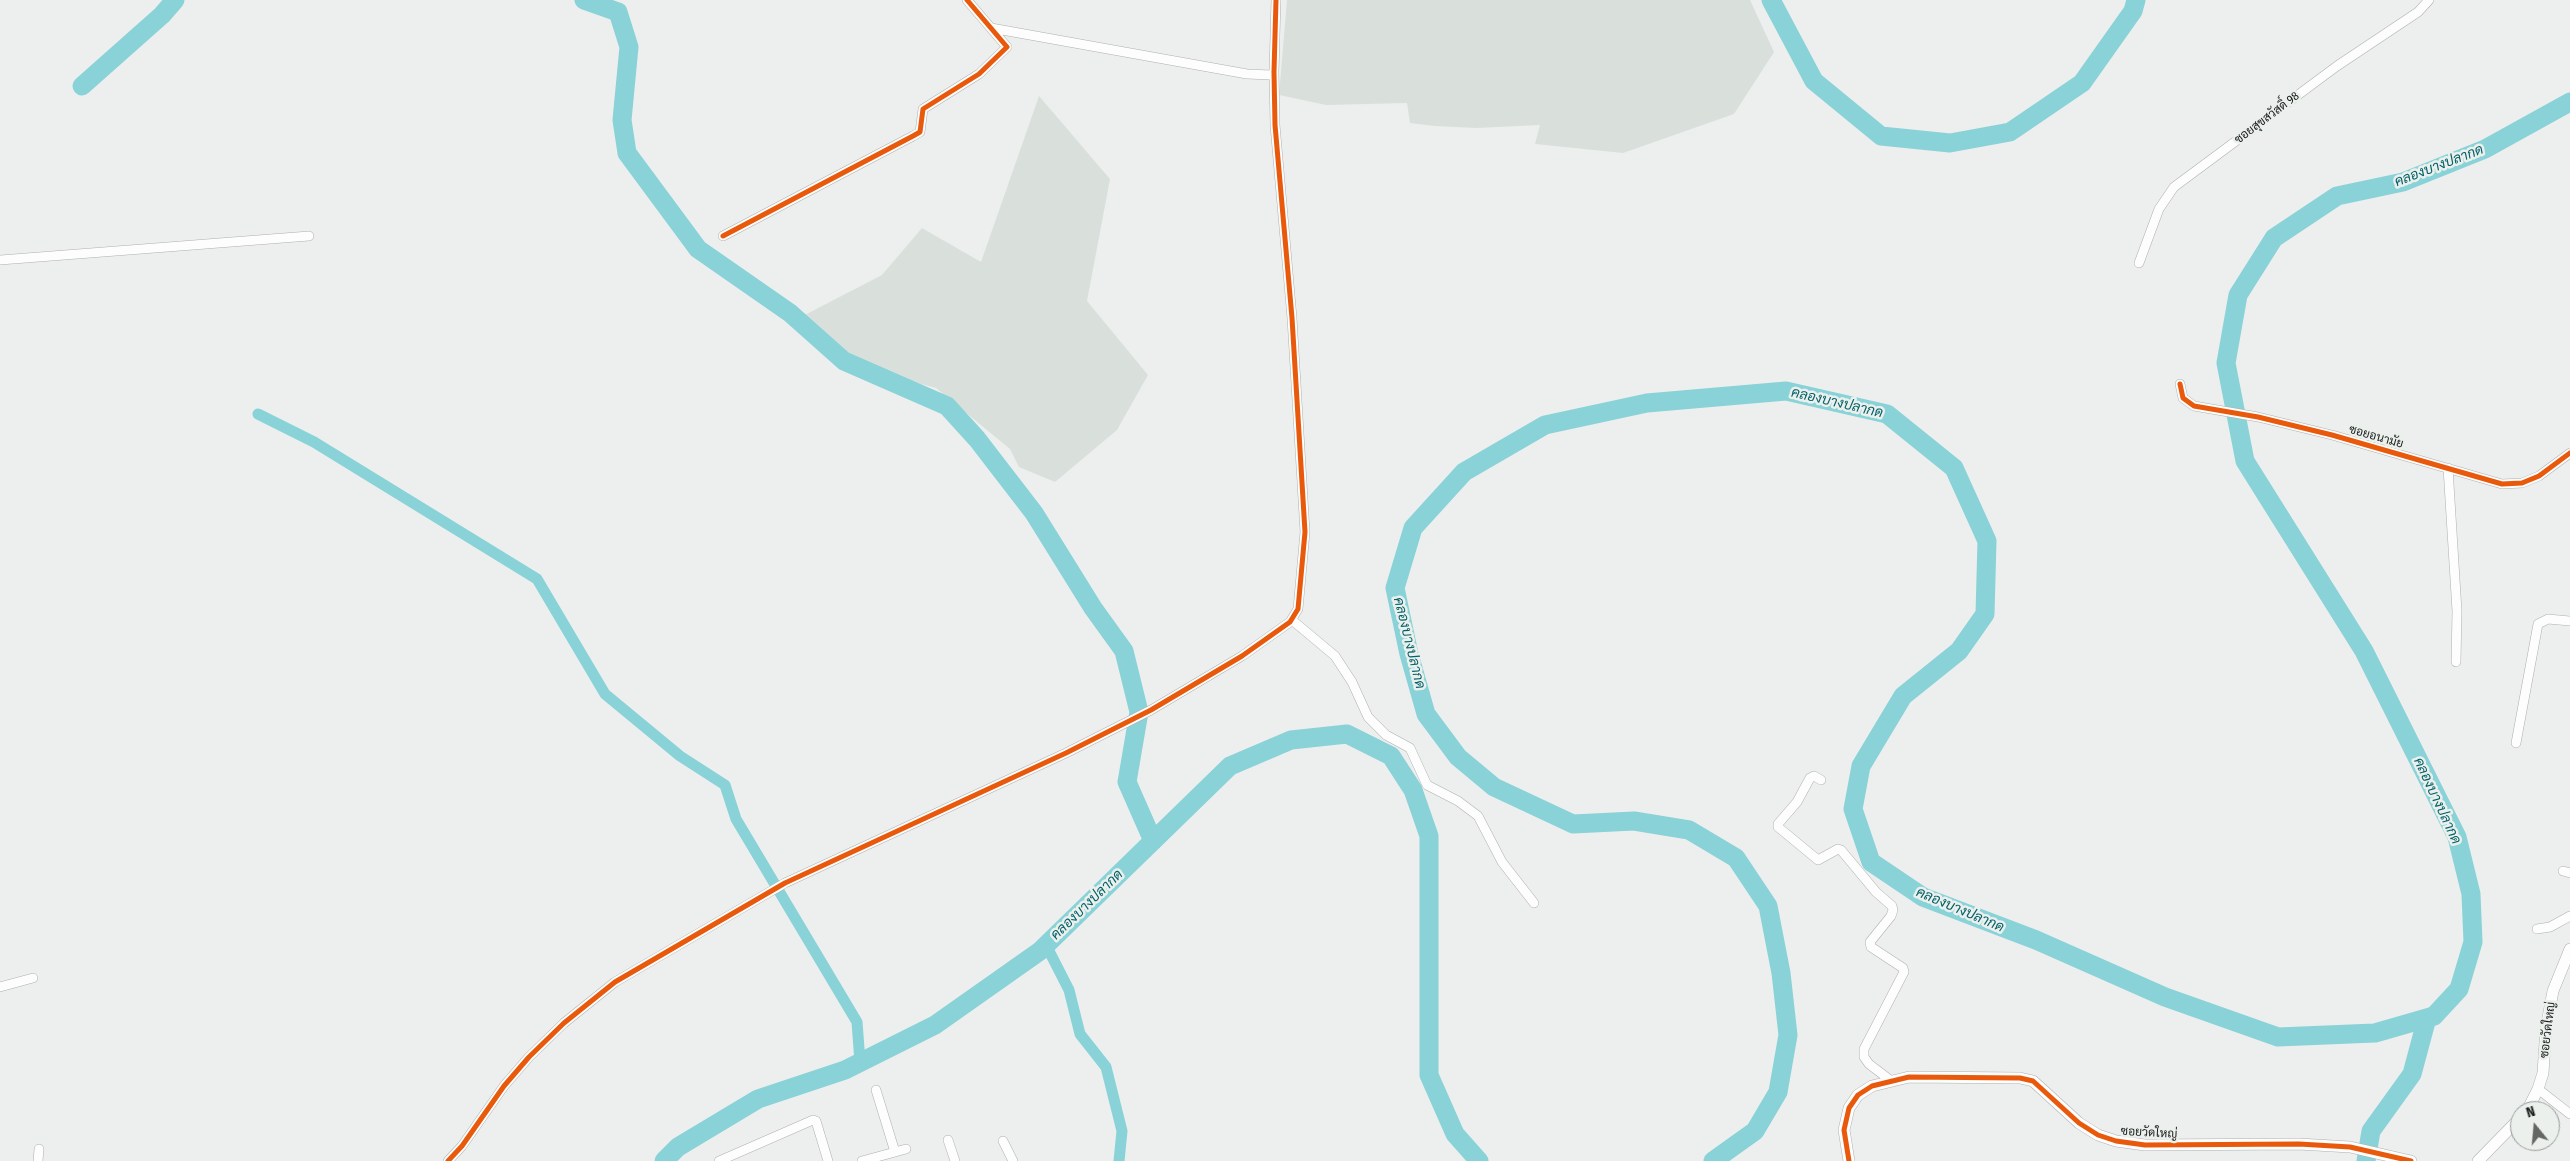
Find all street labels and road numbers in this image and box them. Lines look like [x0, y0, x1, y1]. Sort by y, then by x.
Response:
street label: ซอยสุขสวัสดิ์ 98 [2232, 89, 2302, 147]
street label: ซอยอนามัย [2347, 422, 2405, 452]
street label: ซอยวัดใหญ่ [2537, 1001, 2559, 1059]
street label: ซอยวัดใหญ่ [2120, 1124, 2178, 1142]

